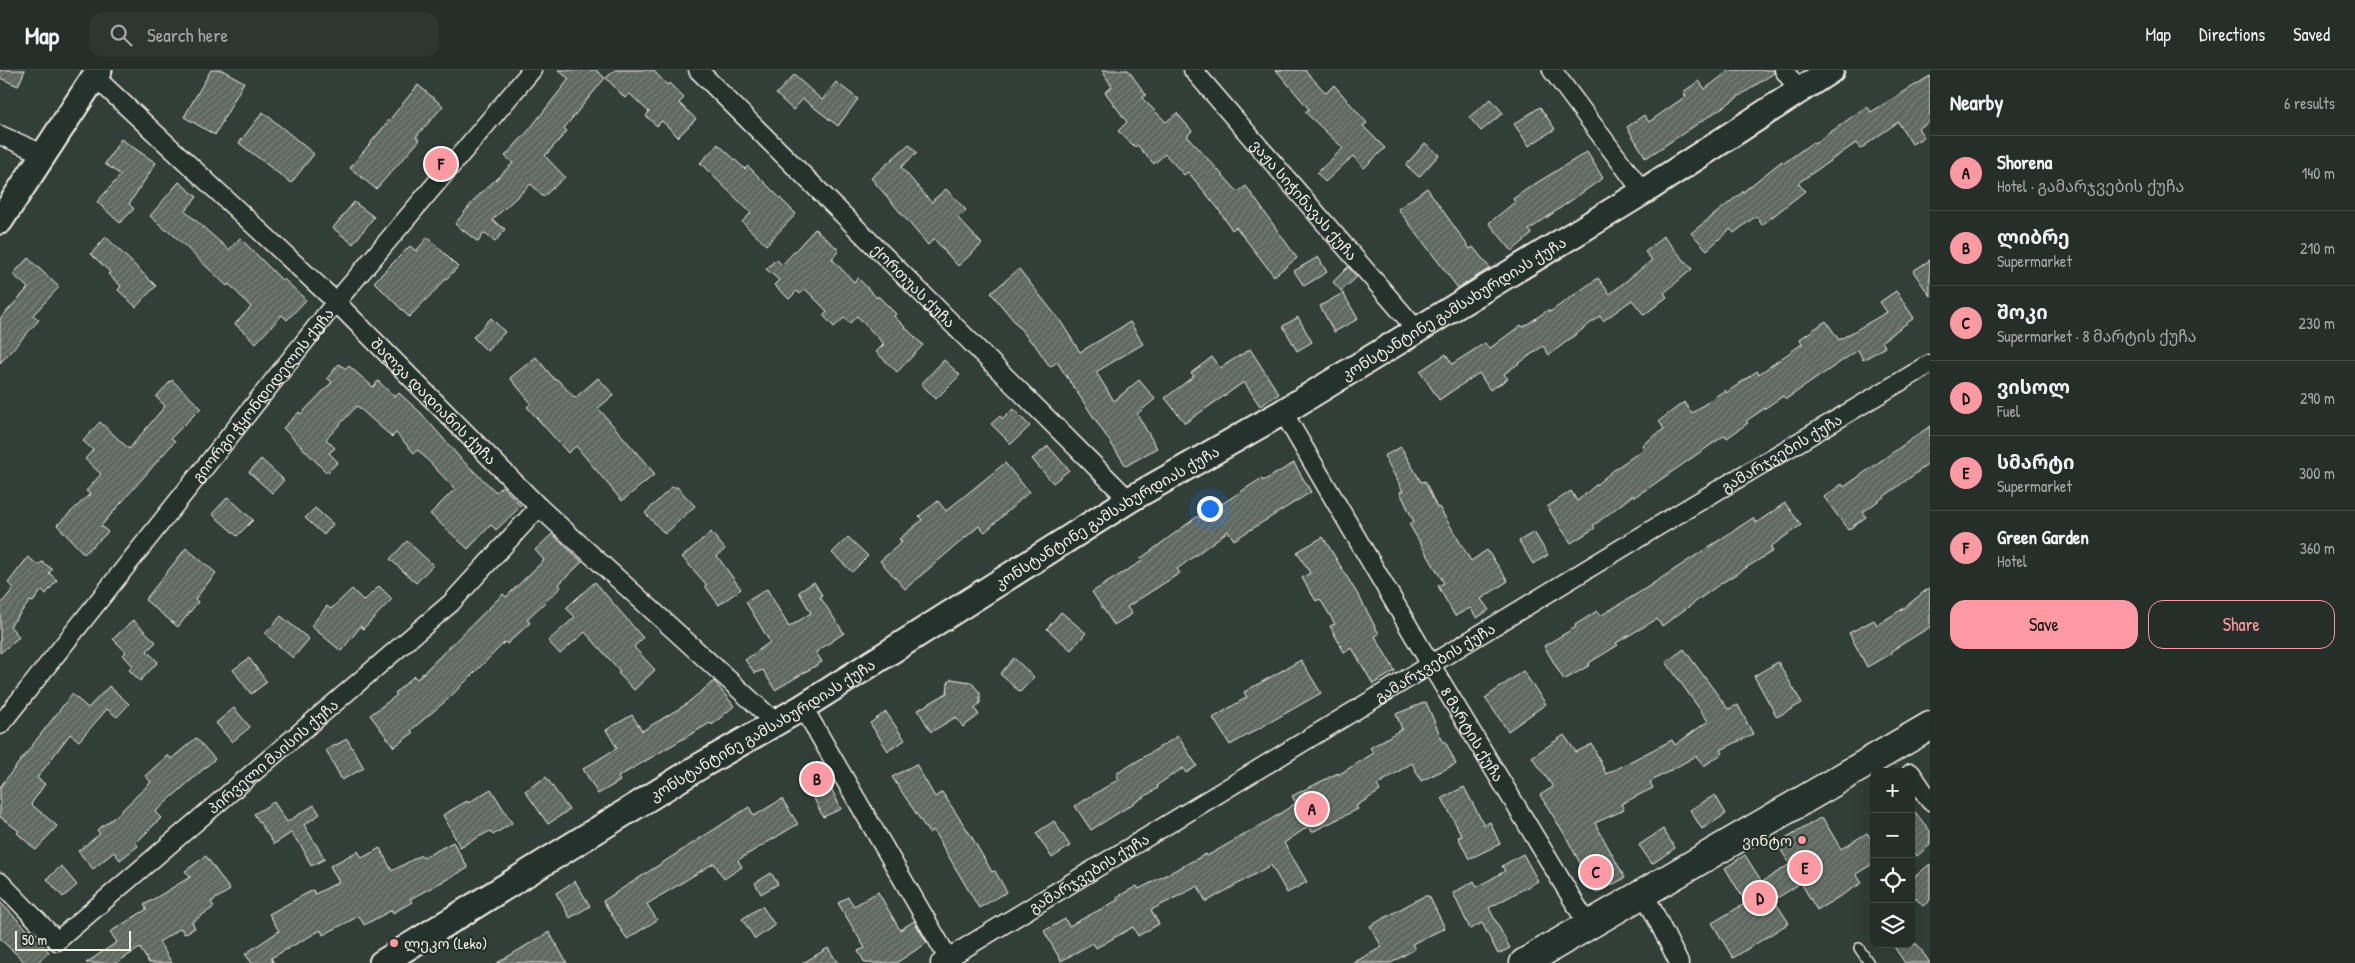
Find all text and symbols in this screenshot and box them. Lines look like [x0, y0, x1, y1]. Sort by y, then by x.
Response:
search box [89, 12, 439, 57]
text: Map [25, 19, 59, 51]
icon: search [107, 21, 135, 49]
text: Search here [147, 22, 228, 48]
text: Map [2146, 22, 2171, 47]
text: Directions [2199, 22, 2265, 47]
text: Saved [2293, 22, 2330, 47]
text: Nearby [1950, 88, 2003, 117]
text: 6 results [2284, 92, 2335, 114]
street label: ვაჟა სიჭინავას ქუჩა [1246, 134, 1363, 265]
pin: F [425, 145, 457, 183]
text: Shorena [1997, 149, 2052, 175]
text: A [1962, 162, 1970, 184]
text: 140 m [2301, 162, 2335, 184]
text: Hotel · გამარჯვების ქუჩა [1997, 175, 2184, 197]
text: ლიბრე [1997, 224, 2070, 250]
street label: კონსტანტინე გამსახურდიას ქუჩა [1337, 231, 1570, 385]
text: B [1962, 237, 1970, 259]
text: 210 m [2300, 237, 2335, 259]
street label: ქორთუას ქუჩა [867, 239, 961, 332]
text: Supermarket [1997, 250, 2072, 272]
text: შოკი [1997, 299, 2048, 325]
street label: გიორგი ჭყონდიდელის ქუჩა [187, 303, 338, 486]
text: C [1962, 312, 1970, 334]
text: 230 m [2299, 312, 2335, 334]
text: Supermarket · 8 მარტის ქუჩა [1997, 325, 2197, 347]
street label: შალვა დადიანის ქუჩა [367, 333, 501, 469]
text: ვისოლ [1997, 374, 2070, 400]
text: D [1962, 387, 1970, 409]
text: 290 m [2300, 387, 2335, 409]
text: Fuel [1997, 400, 2020, 422]
street label: გამარჯვების ქუჩა [1717, 408, 1846, 497]
street label: კონსტანტინე გამსახურდიას ქუჩა [990, 440, 1223, 594]
text: სმარტი [1997, 449, 2075, 475]
text: E [1962, 462, 1970, 484]
text: 300 m [2299, 462, 2335, 484]
text: Supermarket [1997, 475, 2072, 497]
your location [1197, 496, 1223, 522]
text: Green Garden [1997, 524, 2089, 550]
text: F [1963, 537, 1969, 559]
text: 360 m [2300, 537, 2335, 559]
text: Hotel [1997, 550, 2027, 572]
button: Save [1950, 600, 2138, 649]
button: Share [2148, 600, 2335, 649]
street label: გამარჯვების ქუჩა [1370, 617, 1499, 707]
street label: კონსტანტინე გამსახურდიას ქუჩა [645, 654, 879, 806]
street label: 8 მარტის ქუჩა [1436, 683, 1509, 786]
street label: პირველი მაისის ქუჩა [203, 694, 343, 818]
pin: B [801, 760, 833, 798]
map controls [1870, 768, 1915, 948]
button: + [1870, 768, 1915, 813]
pin: A [1296, 790, 1328, 828]
button: − [1870, 813, 1915, 858]
street label: გამარჯვების ქუჩა [1024, 828, 1153, 917]
place label: ვინტო [1742, 830, 1792, 851]
marker: ვინტო [1796, 834, 1808, 846]
pin: E [1789, 849, 1821, 887]
pin: C [1580, 853, 1612, 891]
button: locate [1870, 858, 1915, 903]
pin: D [1744, 879, 1776, 917]
button: layers [1870, 903, 1915, 948]
scale bar [15, 928, 131, 951]
text: 50 m [22, 930, 47, 949]
place label: ლეკო (Leko) [404, 933, 487, 954]
marker: ლეკო (Leko) [388, 937, 400, 949]

